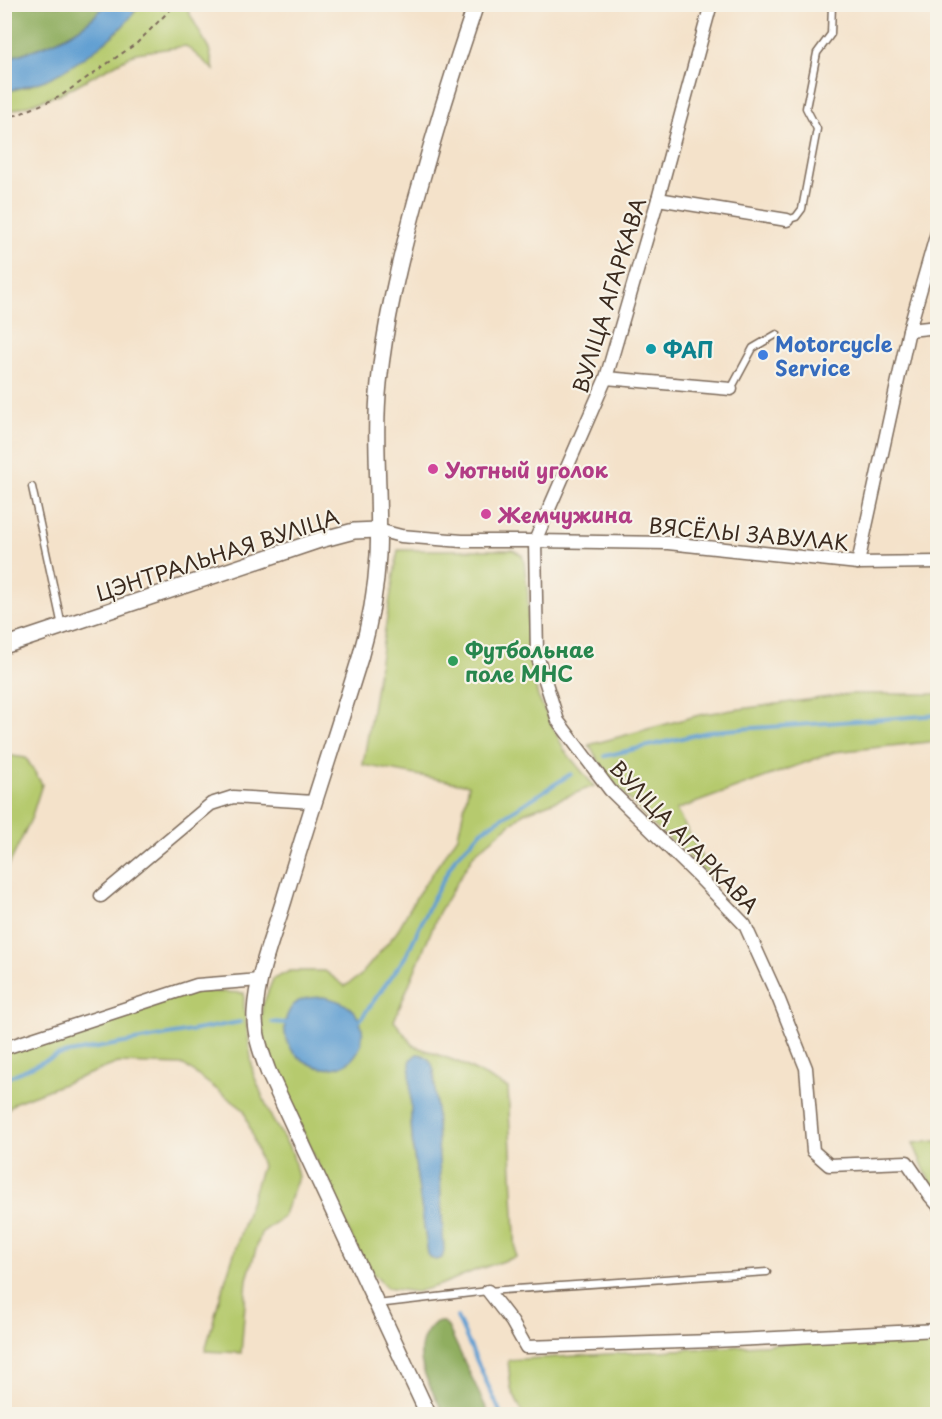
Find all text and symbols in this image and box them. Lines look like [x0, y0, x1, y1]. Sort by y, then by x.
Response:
street label: ВУЛІЦА АГАРКАВА [563, 193, 653, 397]
place label: Motorcycle Service [775, 327, 893, 383]
place label: ФАП [663, 333, 714, 365]
marker: ФАП [644, 342, 658, 356]
marker: Motorcycle Service [756, 348, 770, 362]
place label: Уютный уголок [444, 453, 608, 485]
marker: Уютный уголок [426, 462, 440, 476]
place label: Жемчужина [497, 498, 633, 530]
street label: ЦЭНТРАЛЬНАЯ ВУЛІЦА [91, 500, 343, 608]
marker: Жемчужина [479, 507, 493, 521]
street label: ВЯСЁЛЫ ЗАВУЛАК [648, 508, 850, 558]
place label: Футбольнае поле МНС [465, 633, 594, 689]
marker: Футбольнае поле МНС [446, 654, 460, 668]
street label: ВУЛІЦА АГАРКАВА [603, 752, 767, 920]

